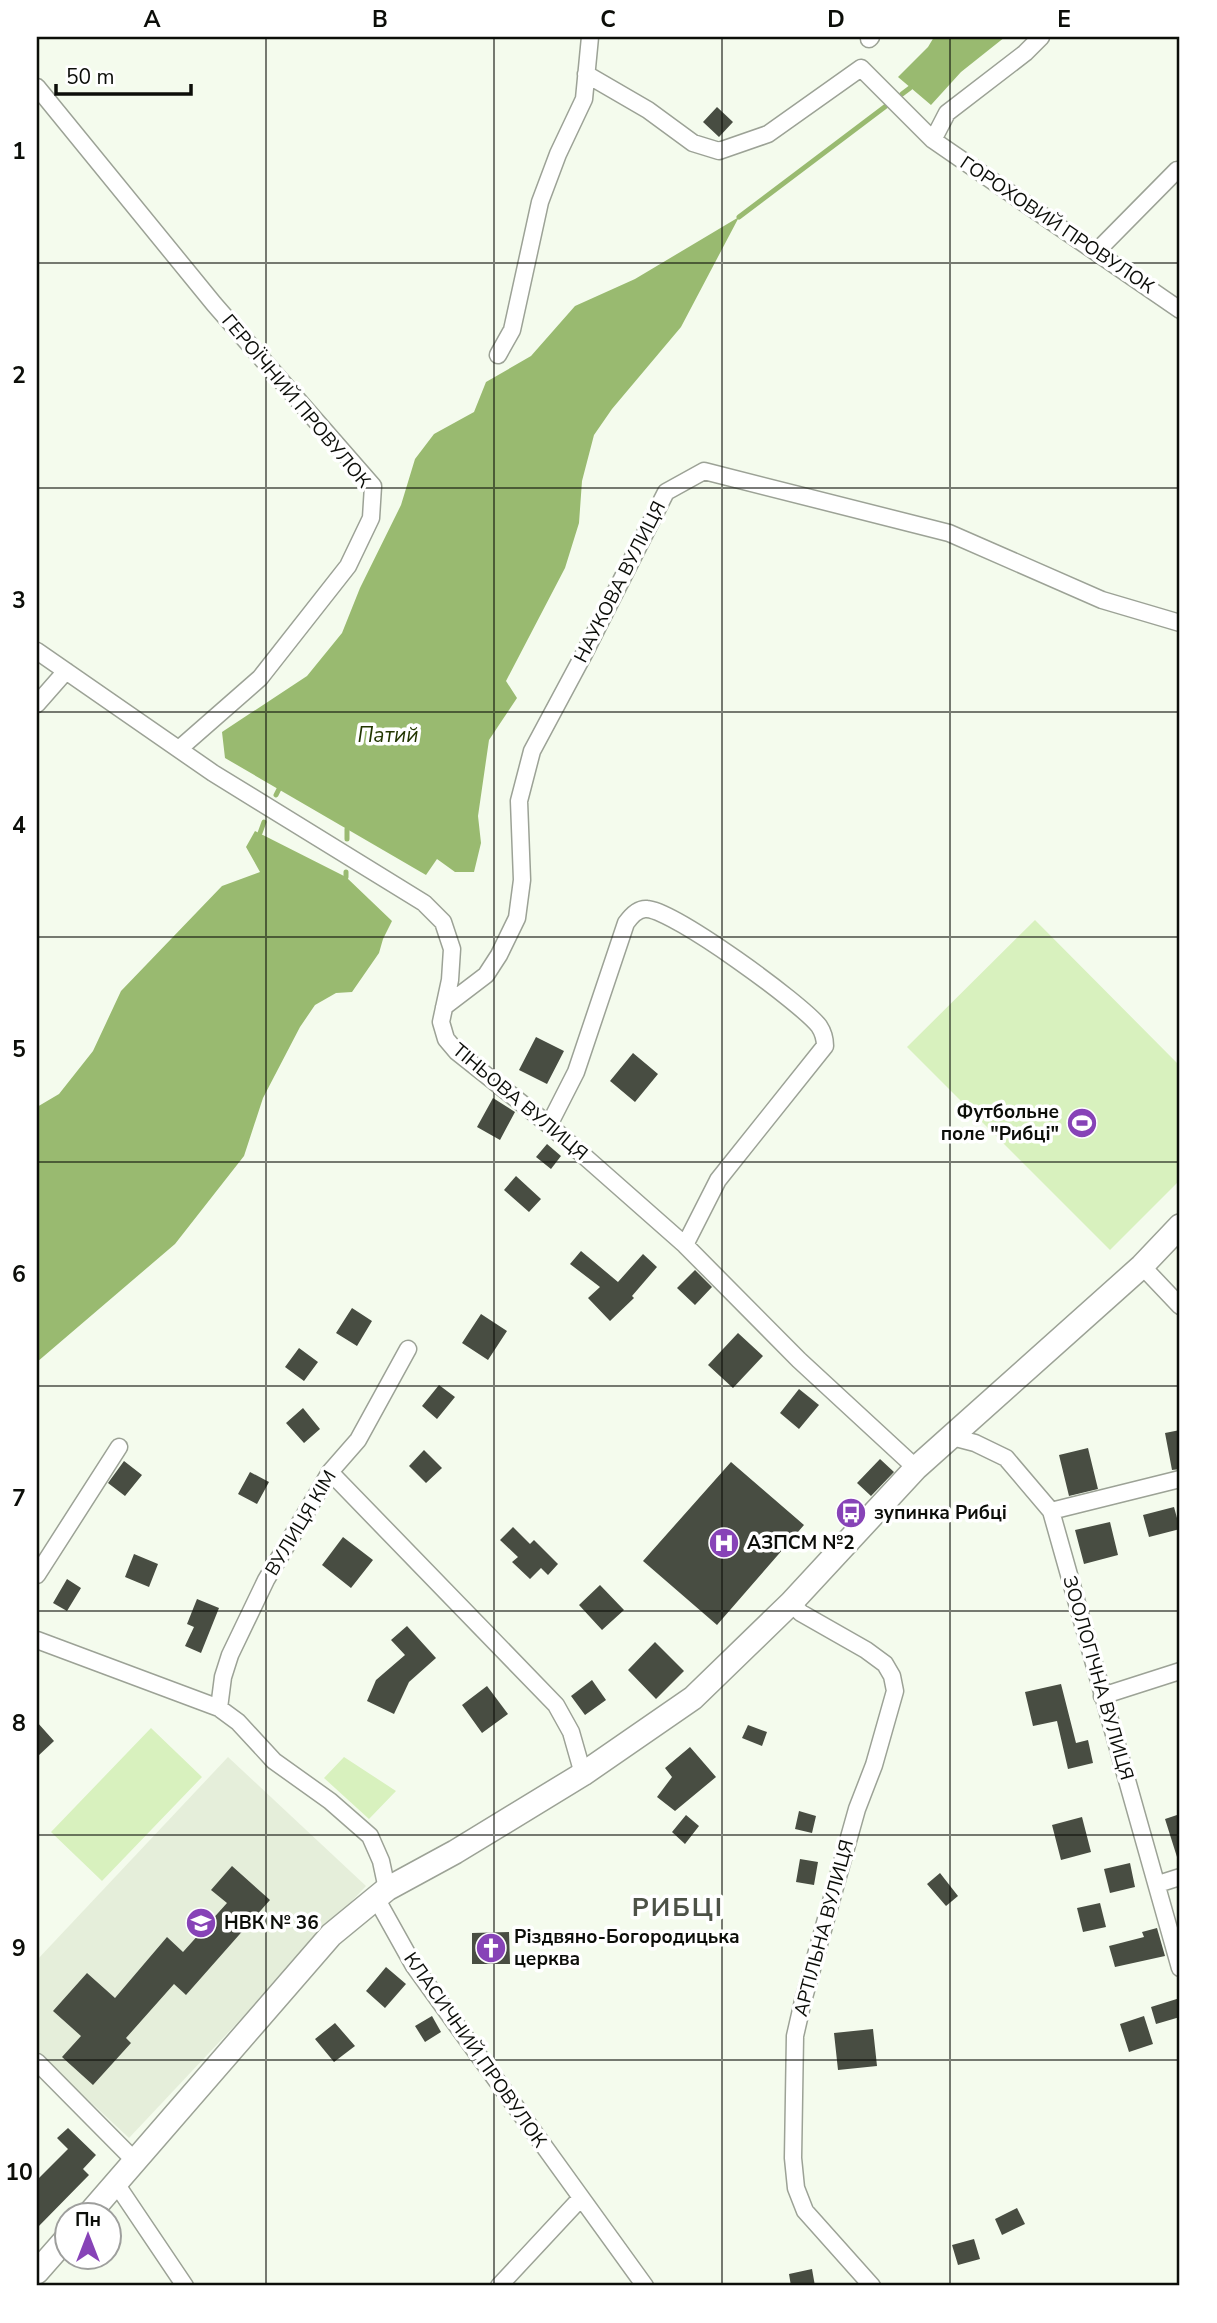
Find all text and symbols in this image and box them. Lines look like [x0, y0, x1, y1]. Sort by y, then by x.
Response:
text: A [143, 4, 161, 35]
text: B [372, 4, 388, 35]
text: C [600, 4, 616, 35]
text: D [827, 4, 845, 35]
text: E [1057, 4, 1071, 35]
scale bar [56, 52, 191, 96]
text: 50 m [66, 63, 115, 91]
text: 1 [12, 136, 26, 167]
street label: ГОРОХОВИЙ ПРОВУЛОК [955, 150, 1159, 300]
street label: ГЕРОЇЧНИЙ ПРОВУЛОК [216, 309, 376, 493]
text: 2 [12, 360, 26, 391]
street label: НАУКОВА ВУЛИЦЯ [568, 497, 672, 667]
text: 3 [12, 585, 26, 616]
water label: Патий [357, 721, 419, 749]
text: 4 [12, 810, 26, 841]
text: 5 [12, 1034, 26, 1065]
street label: ТІНЬОВА ВУЛИЦЯ [447, 1038, 593, 1166]
place label: Футбольне поле "Рибці" [941, 1099, 1059, 1147]
sports icon: Футбольне поле "Рибці" [1065, 1106, 1099, 1140]
text: 6 [12, 1259, 26, 1290]
street label: ВУЛИЦЯ КІМ [259, 1465, 343, 1581]
text: 7 [12, 1483, 26, 1514]
bus stop icon: зупинка Рибці [834, 1496, 868, 1530]
place label: зупинка Рибці [874, 1500, 1007, 1526]
hospital icon: АЗПСМ №2 [707, 1526, 741, 1560]
place label: АЗПСМ №2 [747, 1530, 855, 1556]
street label: ЗООЛОГІЧНА ВУЛИЦЯ [1056, 1573, 1140, 1783]
text: 8 [12, 1708, 26, 1739]
street label: АРТІЛЬНА ВУЛИЦЯ [788, 1837, 860, 2019]
district label: РИБЦІ [632, 1890, 724, 1925]
school or university icon: НВК № 36 [184, 1906, 218, 1940]
place label: НВК № 36 [224, 1910, 319, 1936]
place label: Різдвяно-Богородицька церква [514, 1924, 740, 1972]
church icon: Різдвяно-Богородицька церква [474, 1931, 508, 1965]
text: 9 [12, 1933, 26, 1964]
street label: КЛАСИЧНИЙ ПРОВУЛОК [398, 1947, 552, 2153]
text: 10 [5, 2157, 33, 2188]
north arrow [52, 2200, 122, 2270]
text: Пн [75, 2207, 101, 2233]

